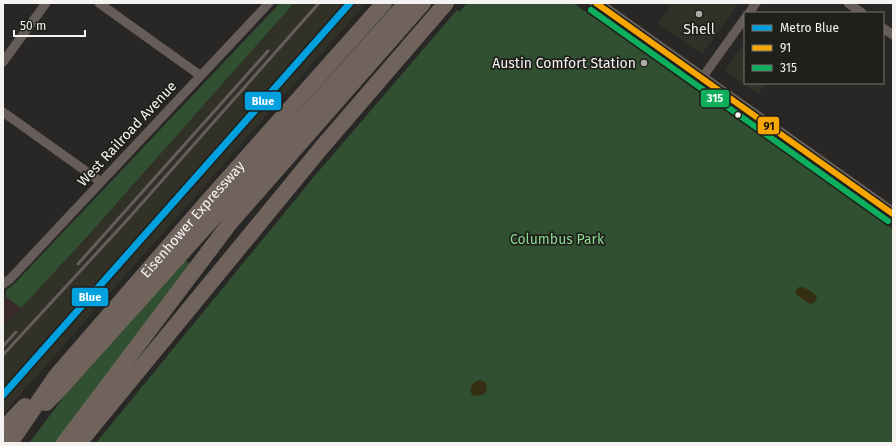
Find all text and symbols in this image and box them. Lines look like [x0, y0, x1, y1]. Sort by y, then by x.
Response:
marker: Shell [694, 9, 704, 19]
scale bar [14, 12, 85, 38]
legend [744, 12, 884, 84]
text: 50 m [20, 19, 46, 33]
place label: Shell [683, 21, 715, 38]
text: Metro Blue [780, 21, 839, 35]
text: 91 [780, 41, 791, 55]
place label: Austin Comfort Station [492, 55, 636, 72]
marker: Austin Comfort Station [639, 58, 649, 68]
text: 315 [780, 61, 797, 75]
street label: West Railroad Avenue [74, 78, 180, 190]
line badge: 315 [700, 89, 730, 108]
line badge: Blue [244, 91, 282, 111]
text: 315 [706, 92, 723, 105]
text: Blue [252, 95, 274, 108]
unlabelled marker [733, 110, 743, 120]
line badge: 91 [757, 116, 780, 135]
text: 91 [763, 120, 775, 133]
street label: Eisenhower Expressway [137, 157, 248, 281]
park label: Columbus Park [510, 231, 605, 248]
line badge: Blue [71, 287, 109, 307]
text: Blue [79, 291, 101, 304]

